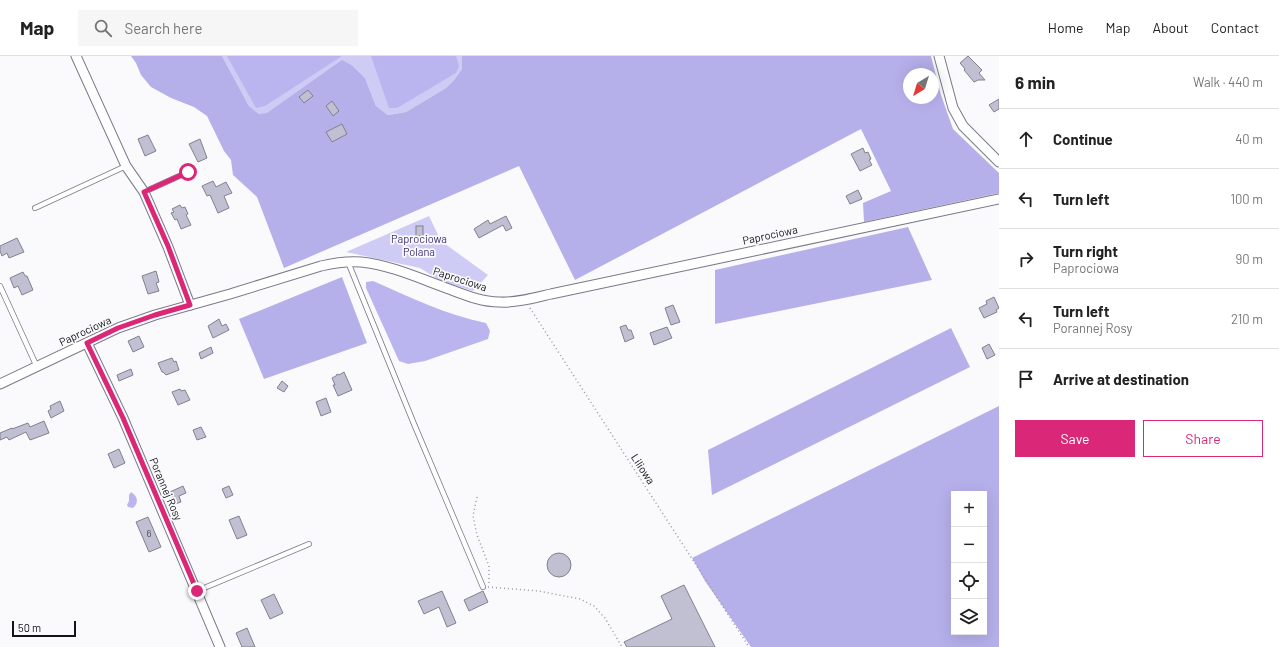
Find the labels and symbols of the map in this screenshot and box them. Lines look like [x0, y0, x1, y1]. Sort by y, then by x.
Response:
north arrow [903, 68, 939, 104]
route start [179, 163, 197, 181]
street label: Paprociowa [741, 222, 799, 247]
park label: Paprociowa Polana [391, 232, 447, 258]
street label: Paprociowa [432, 264, 489, 293]
street label: Paprociowa [57, 313, 113, 348]
street label: Liliowa [629, 451, 658, 486]
street label: Porannej Rosy [147, 455, 186, 522]
house number: 6 [147, 528, 152, 539]
route end [188, 582, 206, 600]
scale bar [12, 619, 76, 638]

